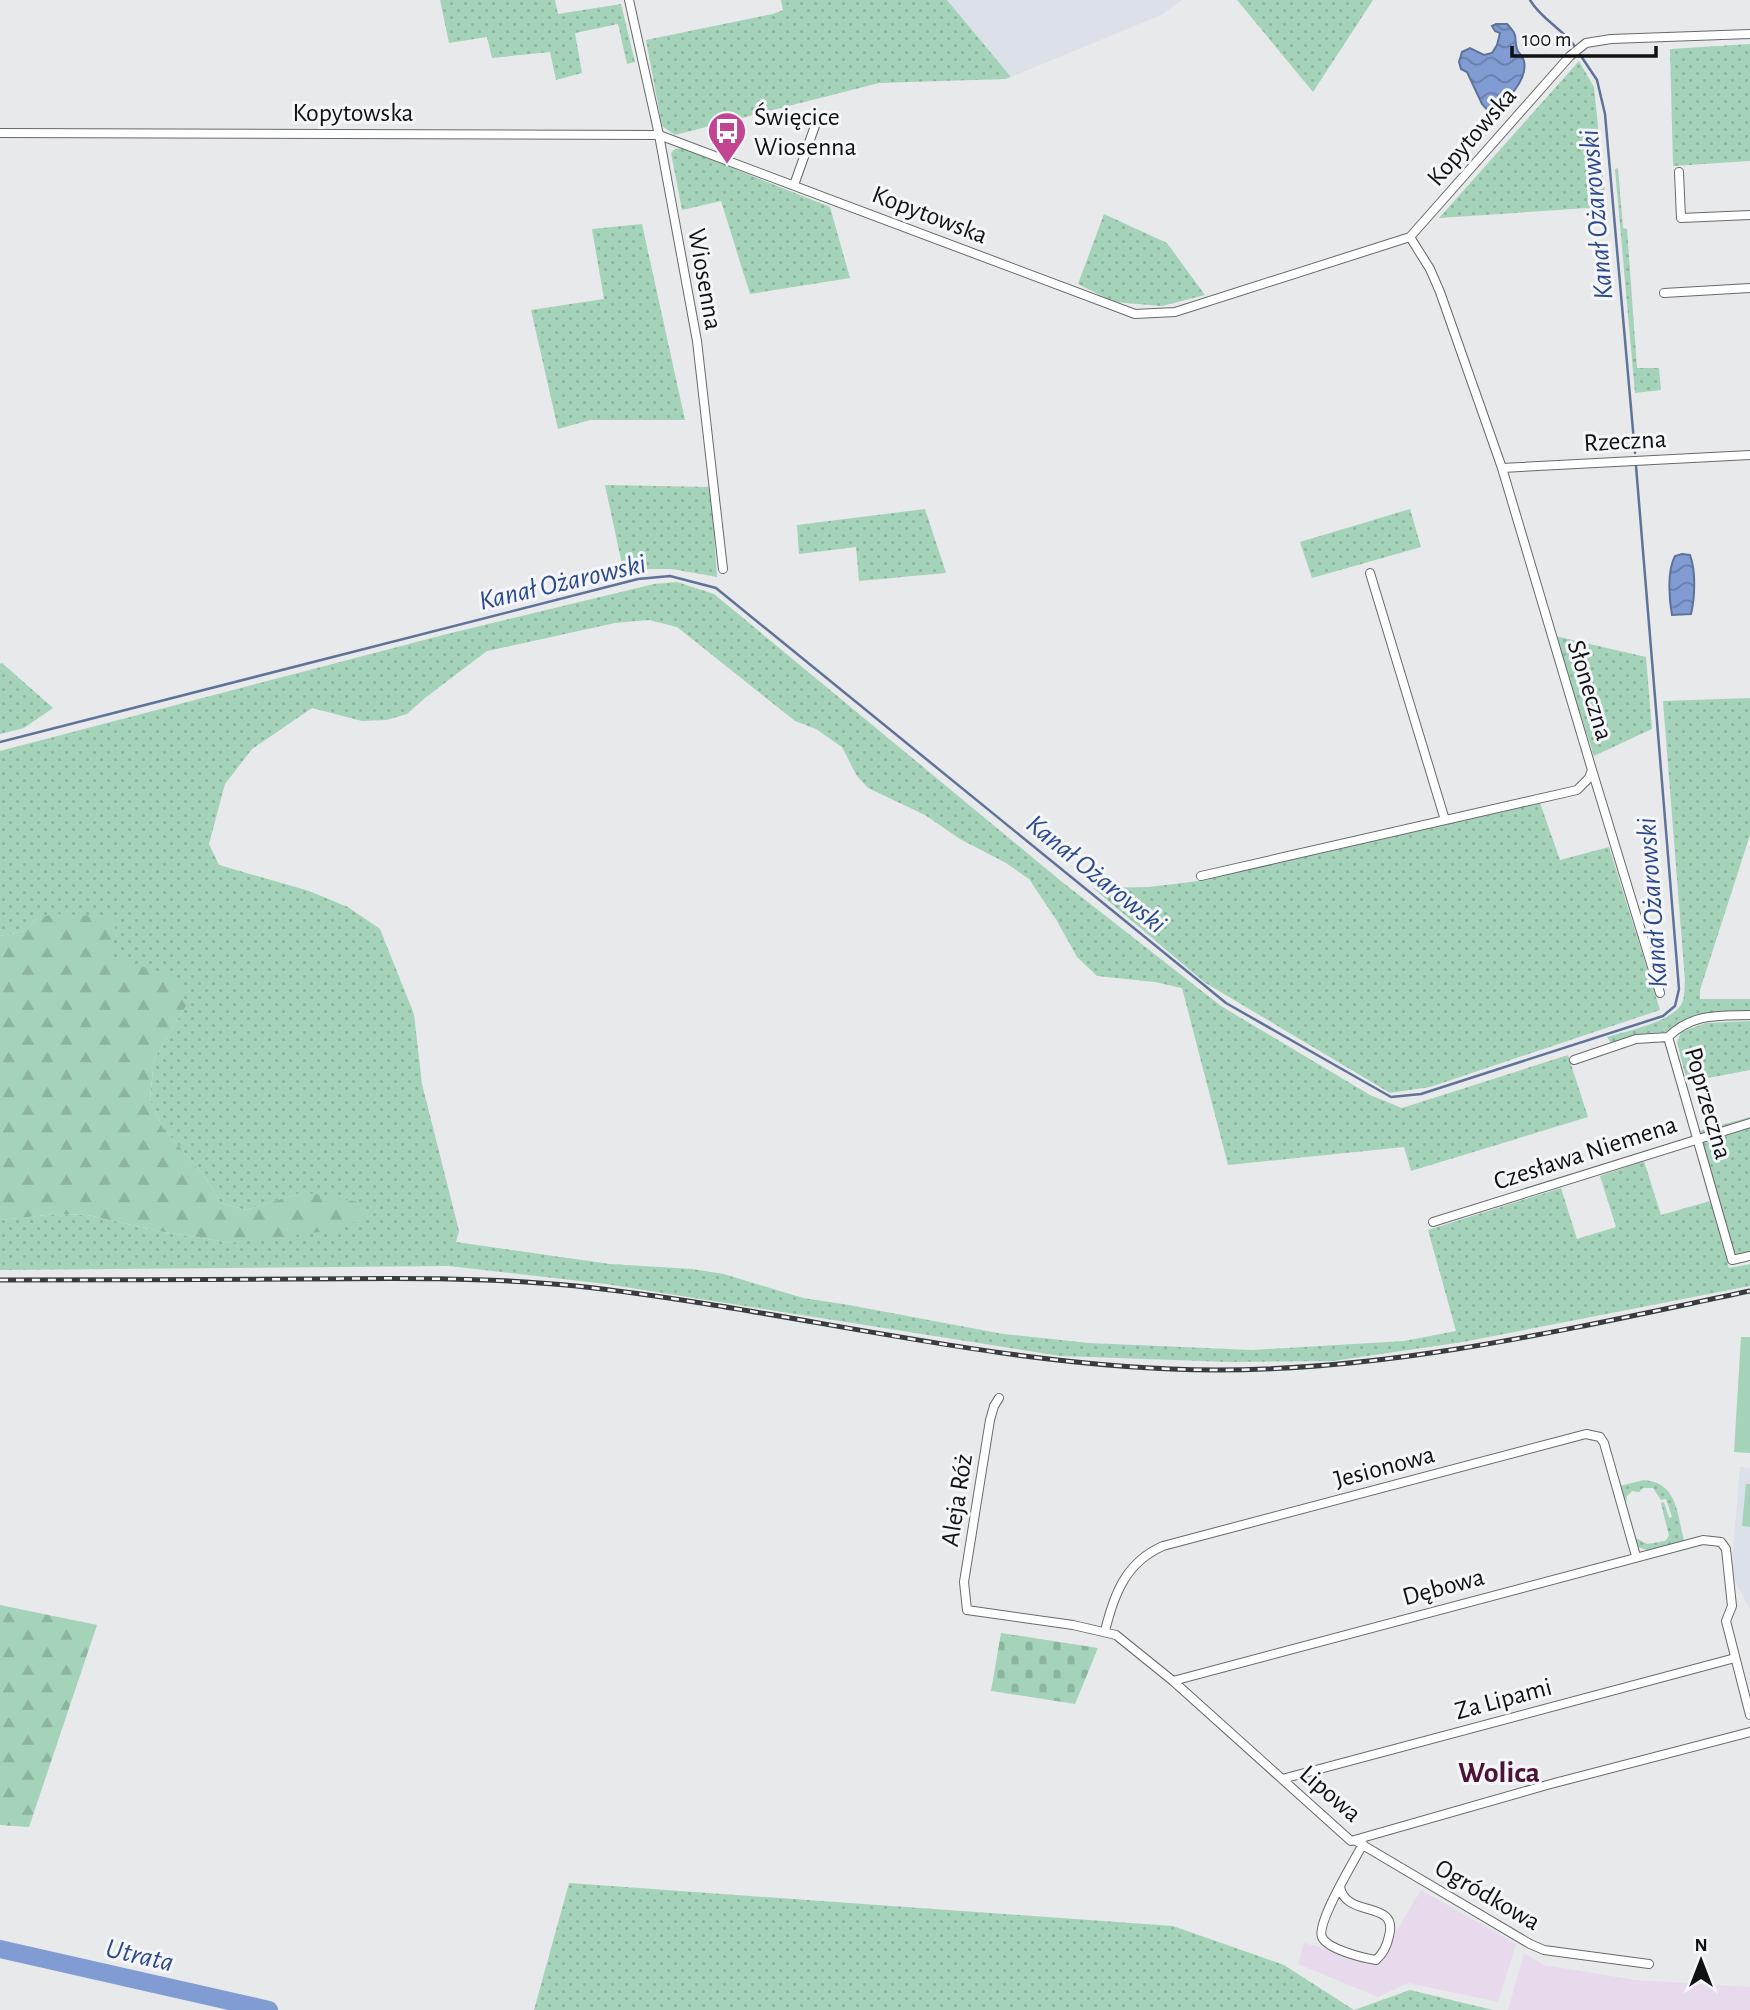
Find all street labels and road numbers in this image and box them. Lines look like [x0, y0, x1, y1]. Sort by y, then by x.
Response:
street label: Kopytowska [1422, 82, 1521, 191]
street label: Kopytowska [292, 100, 414, 126]
street label: Kopytowska [868, 181, 991, 249]
street label: Wiosenna [683, 226, 727, 332]
street label: Rzeczna [1583, 426, 1667, 456]
street label: Słoneczna [1563, 637, 1618, 743]
street label: Poprzeczna [1680, 1044, 1736, 1162]
street label: Czesława Niemena [1490, 1111, 1680, 1195]
street label: Jesionowa [1331, 1441, 1437, 1493]
street label: Aleja Róż [937, 1452, 977, 1548]
street label: Dębowa [1399, 1564, 1487, 1610]
street label: Za Lipami [1452, 1674, 1555, 1724]
street label: Lipowa [1295, 1760, 1366, 1827]
street label: Ogródkowa [1430, 1854, 1545, 1935]

